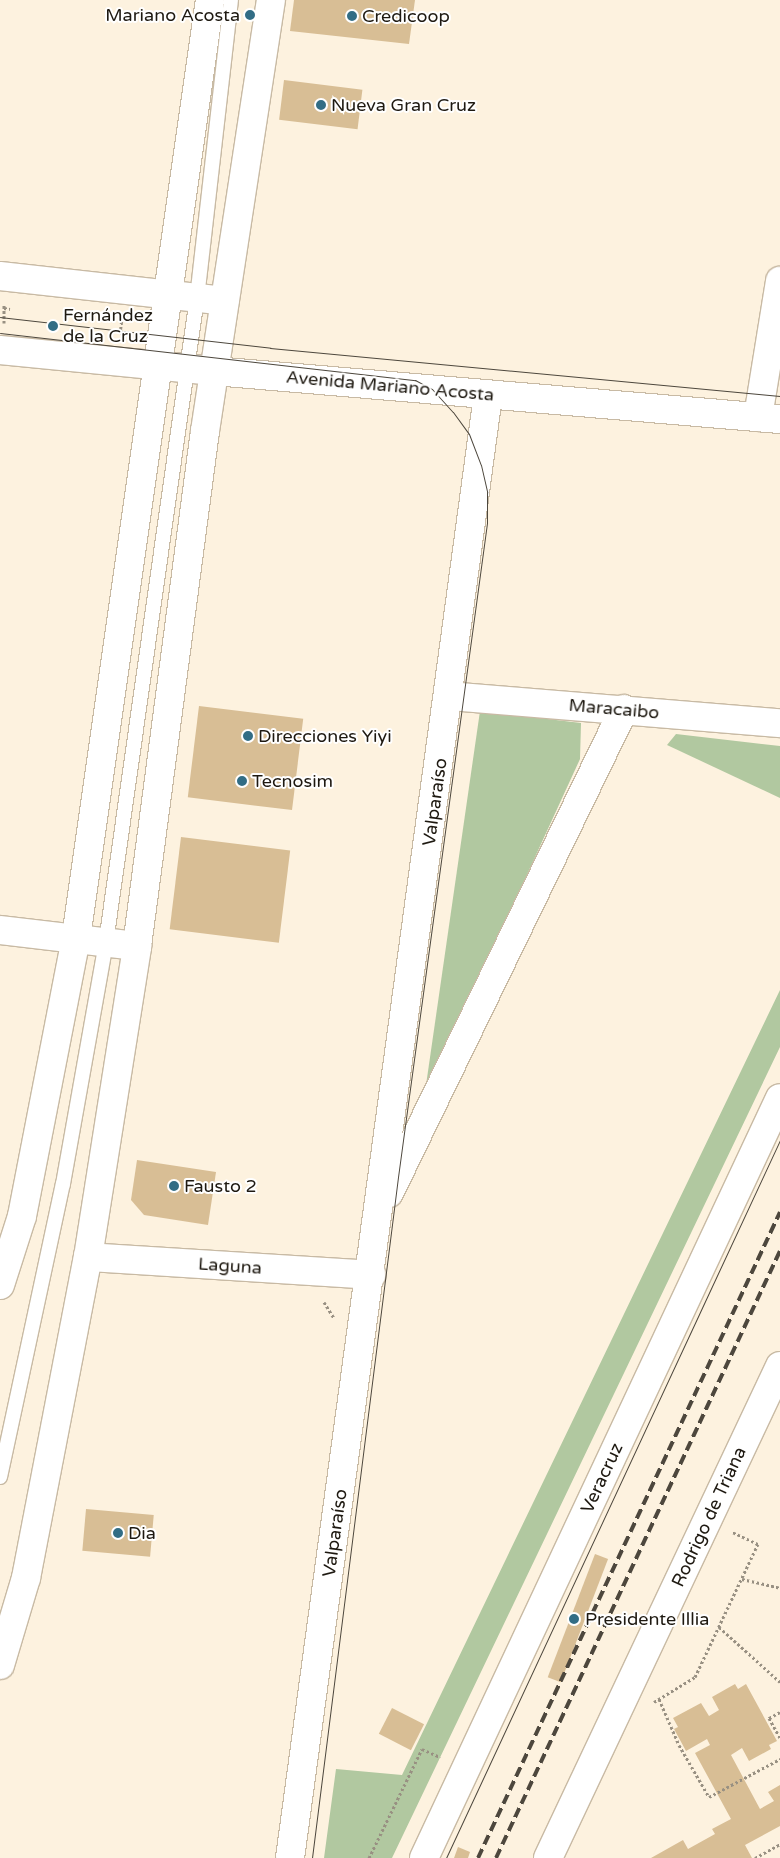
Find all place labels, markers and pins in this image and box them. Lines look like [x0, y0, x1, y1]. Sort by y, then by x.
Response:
place label: Mariano Acosta [105, 4, 240, 26]
place label: Credicoop [362, 5, 450, 27]
marker: Mariano Acosta [244, 9, 256, 21]
marker: Credicoop [346, 10, 358, 22]
place label: Nueva Gran Cruz [331, 94, 476, 116]
marker: Nueva Gran Cruz [315, 99, 327, 111]
place label: Fernández de la Cruz [63, 305, 153, 348]
marker: Fernández de la Cruz [47, 320, 59, 332]
place label: Direcciones Yiyi [258, 725, 392, 747]
marker: Direcciones Yiyi [242, 730, 254, 742]
place label: Tecnosim [252, 770, 333, 792]
marker: Tecnosim [236, 775, 248, 787]
place label: Fausto 2 [184, 1175, 257, 1197]
marker: Fausto 2 [168, 1180, 180, 1192]
place label: Dia [128, 1522, 156, 1544]
marker: Dia [112, 1527, 124, 1539]
place label: Presidente Illia [585, 1608, 709, 1630]
marker: Presidente Illia [567, 1612, 581, 1626]

